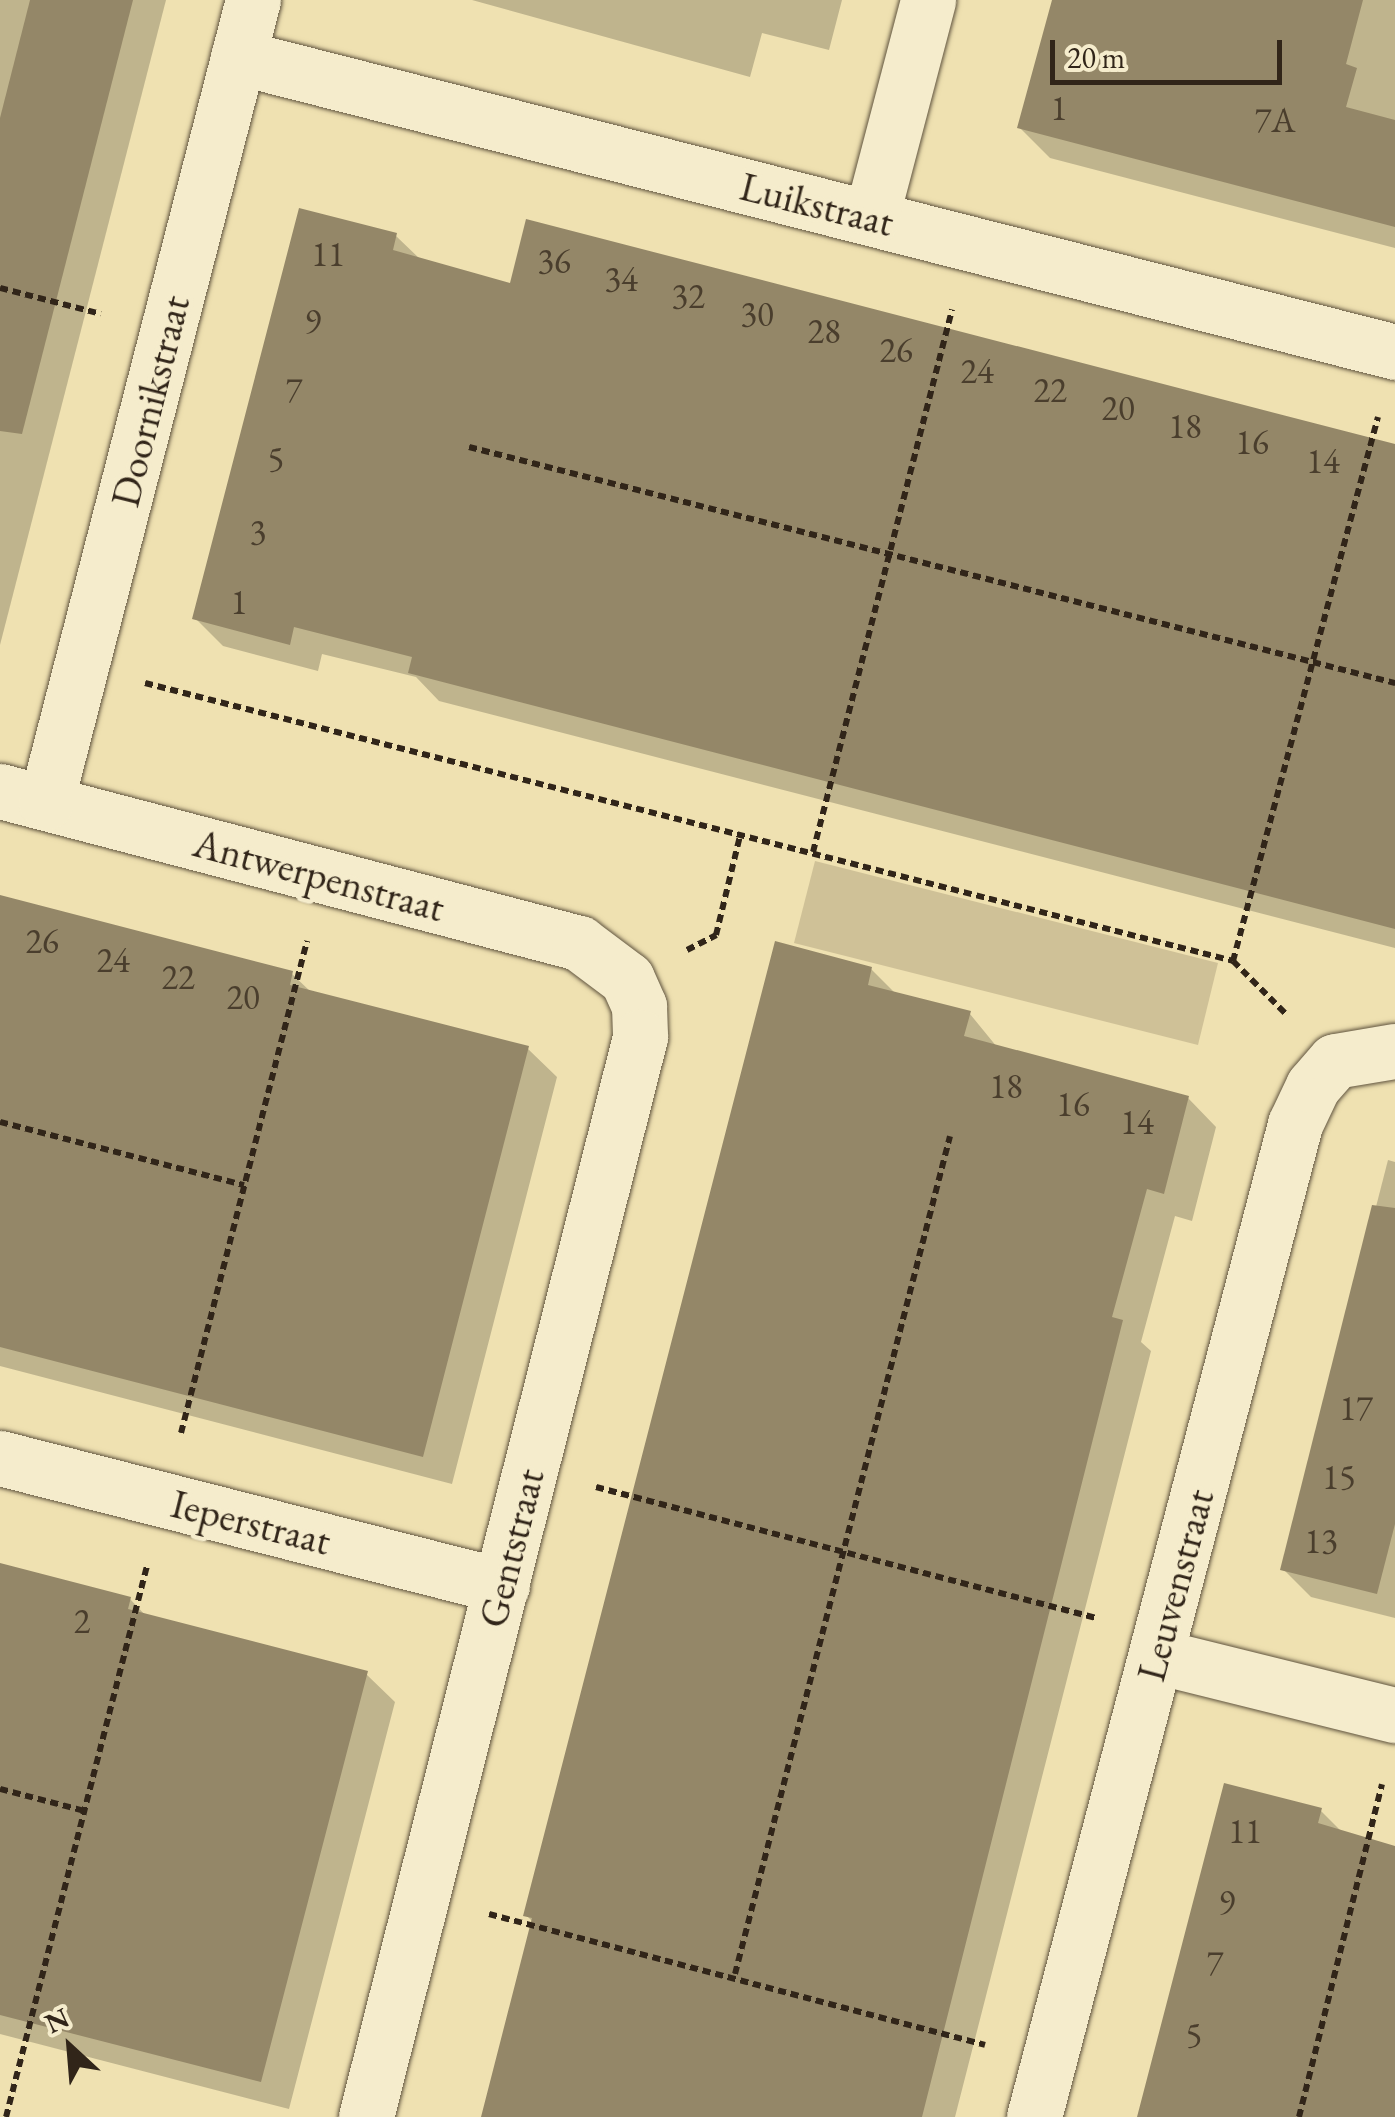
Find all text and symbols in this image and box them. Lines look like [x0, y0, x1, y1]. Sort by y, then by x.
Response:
scale bar [1055, 20, 1288, 82]
text: 20 m [1067, 38, 1125, 77]
house number: 1 [1051, 87, 1067, 129]
house number: 7A [1254, 99, 1296, 141]
street label: Luikstraat [735, 162, 899, 246]
house number: 11 [311, 233, 345, 275]
house number: 36 [537, 240, 571, 282]
house number: 34 [604, 258, 638, 300]
house number: 32 [671, 275, 705, 317]
street label: Doornikstraat [101, 290, 199, 512]
house number: 30 [740, 293, 774, 335]
house number: 9 [305, 300, 321, 342]
house number: 28 [807, 310, 841, 352]
house number: 26 [879, 329, 913, 371]
house number: 24 [960, 350, 994, 392]
house number: 7 [286, 369, 302, 411]
house number: 22 [1033, 369, 1067, 411]
house number: 20 [1101, 387, 1135, 429]
house number: 18 [1168, 405, 1202, 447]
house number: 16 [1235, 421, 1269, 463]
house number: 5 [268, 438, 284, 480]
house number: 14 [1306, 440, 1340, 482]
house number: 3 [250, 511, 266, 553]
house number: 1 [231, 581, 247, 623]
street label: Antwerpenstraat [188, 818, 450, 932]
house number: 26 [25, 920, 59, 962]
house number: 24 [96, 939, 130, 981]
house number: 22 [161, 956, 195, 998]
house number: 20 [226, 976, 260, 1018]
house number: 18 [989, 1065, 1023, 1107]
house number: 16 [1056, 1083, 1090, 1125]
house number: 14 [1120, 1101, 1154, 1143]
house number: 17 [1339, 1387, 1373, 1429]
house number: 15 [1322, 1456, 1356, 1498]
street label: Gentstraat [468, 1464, 554, 1632]
street label: Ieperstraat [166, 1479, 336, 1565]
street label: Leuvenstraat [1126, 1484, 1224, 1686]
house number: 13 [1304, 1520, 1338, 1562]
house number: 2 [74, 1600, 90, 1642]
house number: 11 [1228, 1810, 1262, 1852]
house number: 9 [1219, 1881, 1235, 1923]
house number: 7 [1207, 1942, 1223, 1984]
north arrow [20, 1997, 120, 2097]
text: N [39, 1999, 75, 2041]
house number: 5 [1186, 2014, 1202, 2056]

